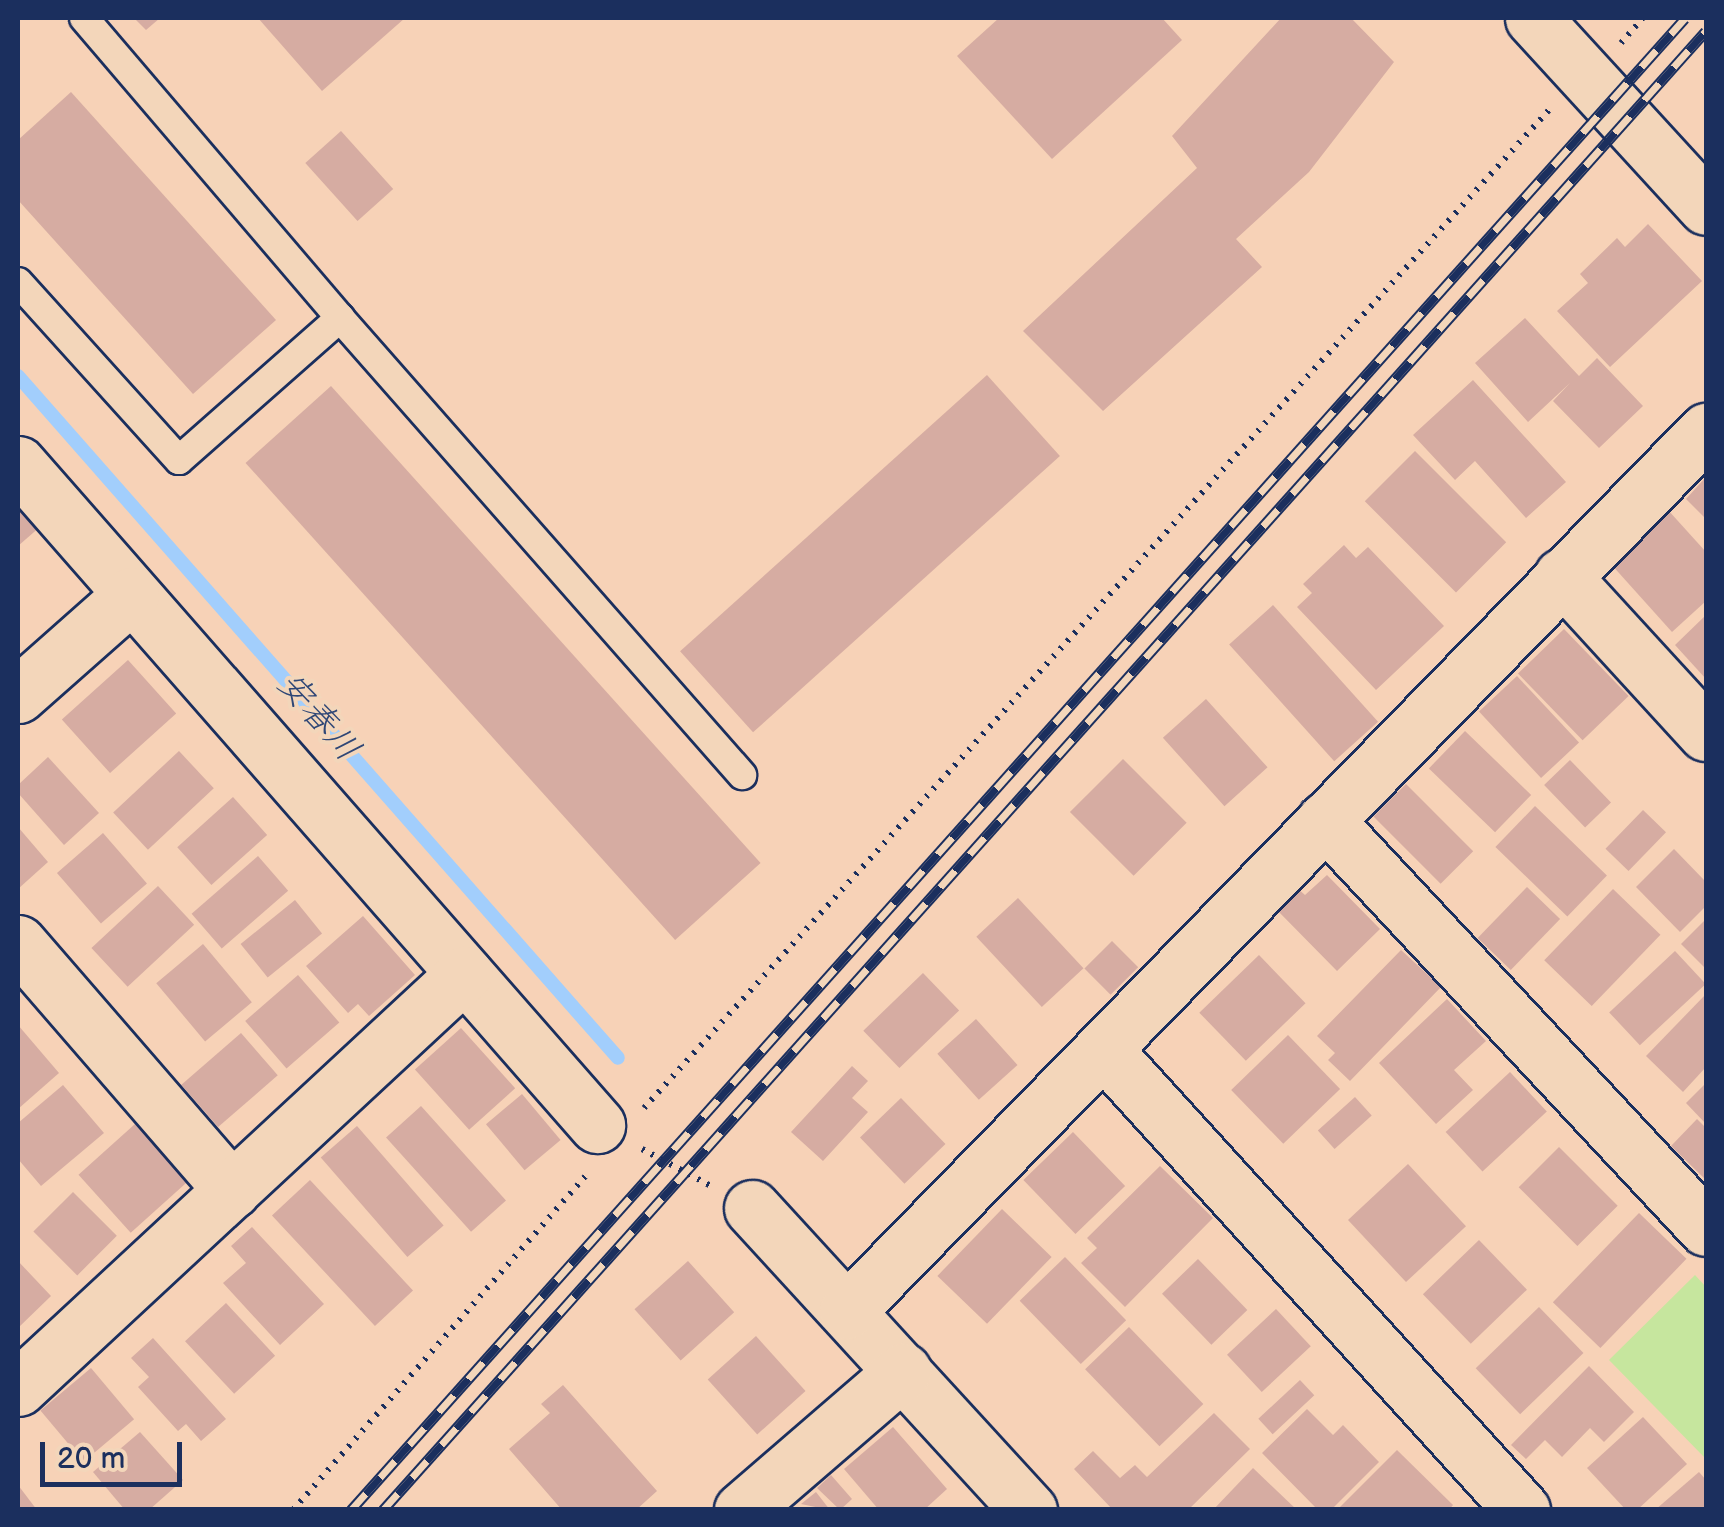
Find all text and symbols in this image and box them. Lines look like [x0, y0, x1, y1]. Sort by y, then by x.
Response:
water label: 安春川 [268, 664, 368, 770]
scale bar [45, 1422, 188, 1484]
text: 20 m [57, 1441, 125, 1477]

